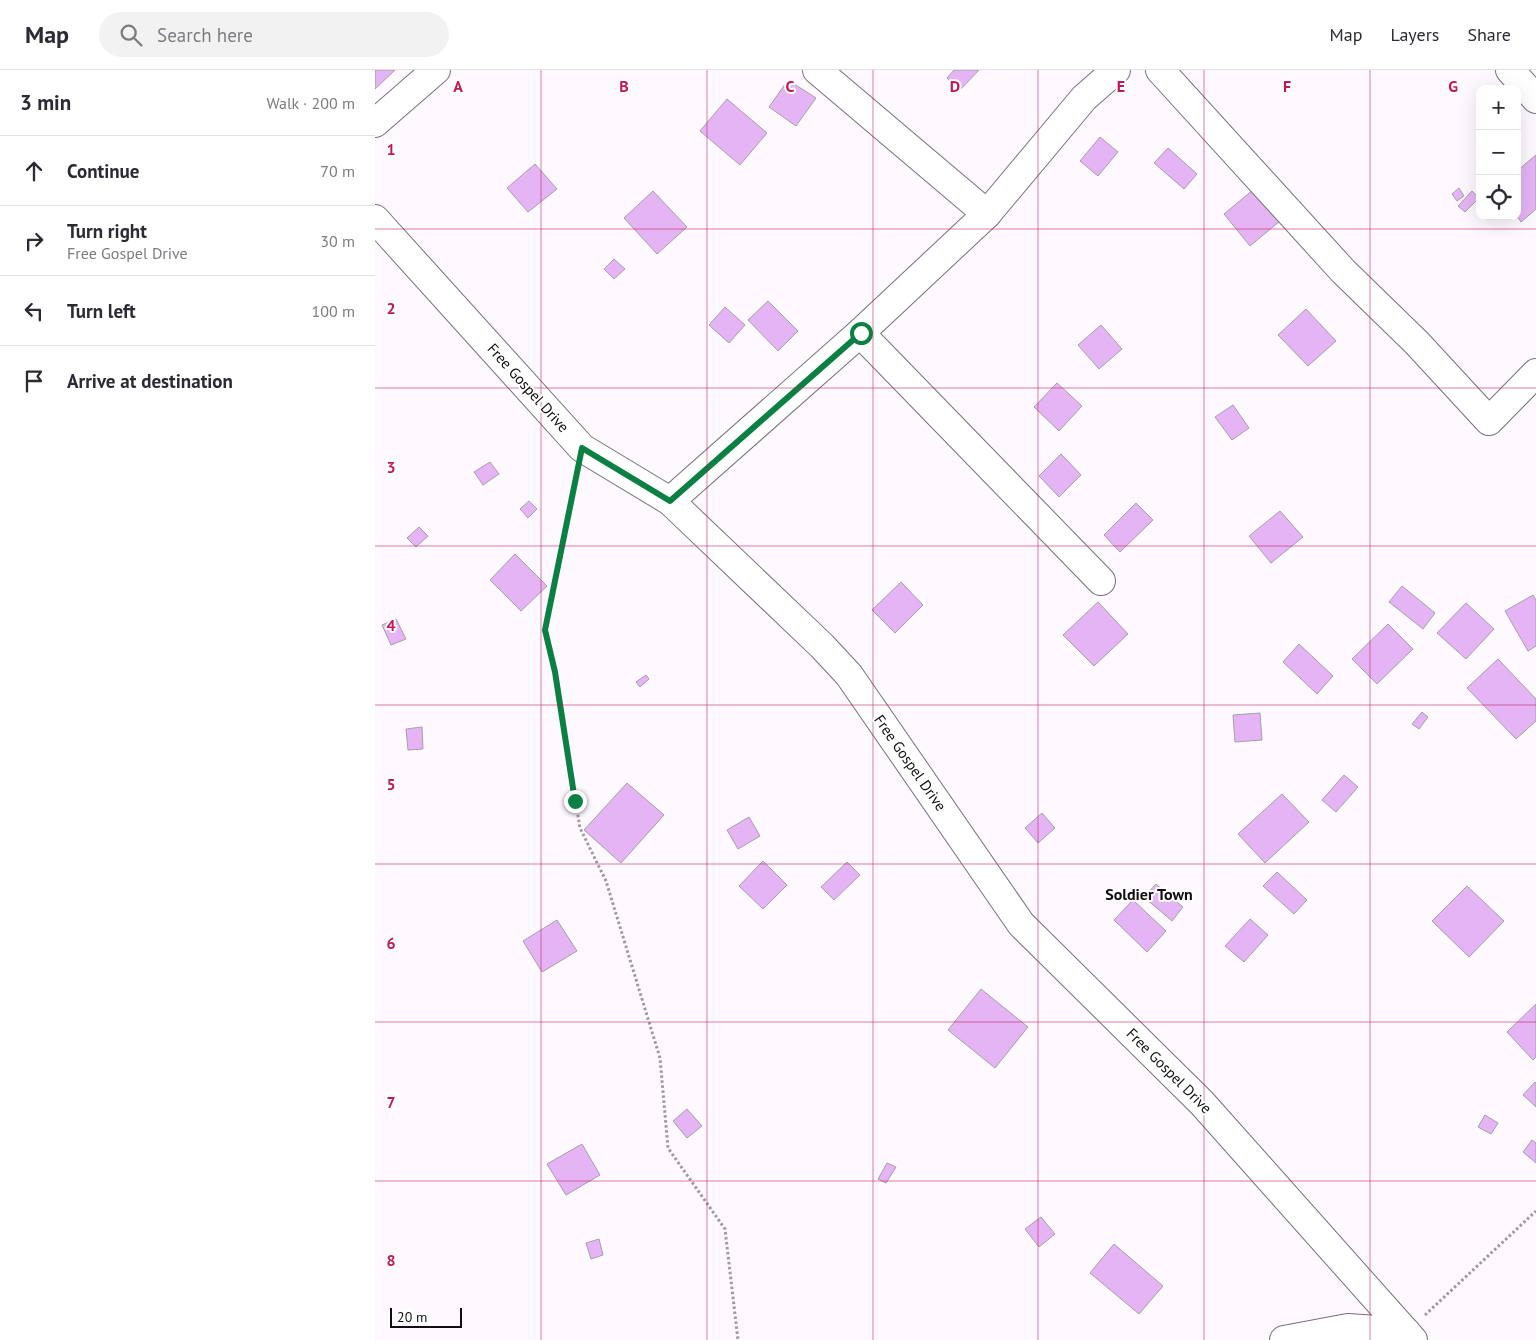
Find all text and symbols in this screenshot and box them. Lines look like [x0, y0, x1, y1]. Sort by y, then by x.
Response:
search box [99, 12, 449, 57]
text: Map [25, 19, 69, 50]
icon: search [117, 21, 145, 49]
text: Search here [157, 23, 253, 47]
text: Map [1330, 23, 1362, 46]
text: Layers [1390, 23, 1439, 46]
text: Share [1467, 23, 1511, 46]
text: A [453, 76, 463, 96]
text: B [619, 76, 629, 96]
text: C [786, 76, 795, 96]
text: D [950, 76, 960, 96]
text: E [1117, 76, 1125, 96]
text: F [1283, 76, 1291, 96]
text: G [1448, 76, 1458, 96]
map controls [1476, 85, 1521, 220]
button: + [1476, 85, 1521, 130]
text: 3 min [20, 89, 71, 116]
text: Walk · 200 m [266, 93, 355, 113]
button: − [1476, 130, 1521, 175]
text: 1 [386, 139, 396, 159]
icon: ahead [20, 157, 48, 185]
text: Continue [67, 159, 139, 183]
text: 70 m [320, 161, 355, 181]
button: locate [1476, 175, 1521, 220]
text: Turn right [67, 219, 147, 243]
icon: right [20, 227, 48, 255]
text: 30 m [320, 231, 355, 251]
text: Free Gospel Drive [67, 243, 188, 263]
icon: left [20, 297, 48, 325]
text: 2 [386, 298, 396, 318]
text: Turn left [67, 299, 136, 323]
text: 100 m [312, 301, 355, 321]
route start [850, 322, 873, 345]
street label: Free Gospel Drive [483, 339, 573, 436]
icon: arrive [20, 367, 48, 395]
text: Arrive at destination [67, 369, 233, 393]
text: 3 [386, 457, 396, 477]
text: 4 [386, 615, 396, 635]
street label: Free Gospel Drive [870, 711, 951, 815]
text: 5 [386, 774, 396, 794]
route end [564, 790, 587, 813]
district label: Soldier Town [1105, 884, 1193, 904]
text: 6 [386, 933, 396, 953]
street label: Free Gospel Drive [1123, 1024, 1216, 1117]
text: 7 [386, 1092, 396, 1112]
text: 8 [386, 1250, 396, 1270]
scale bar [390, 1305, 463, 1328]
text: 20 m [397, 1308, 427, 1326]

